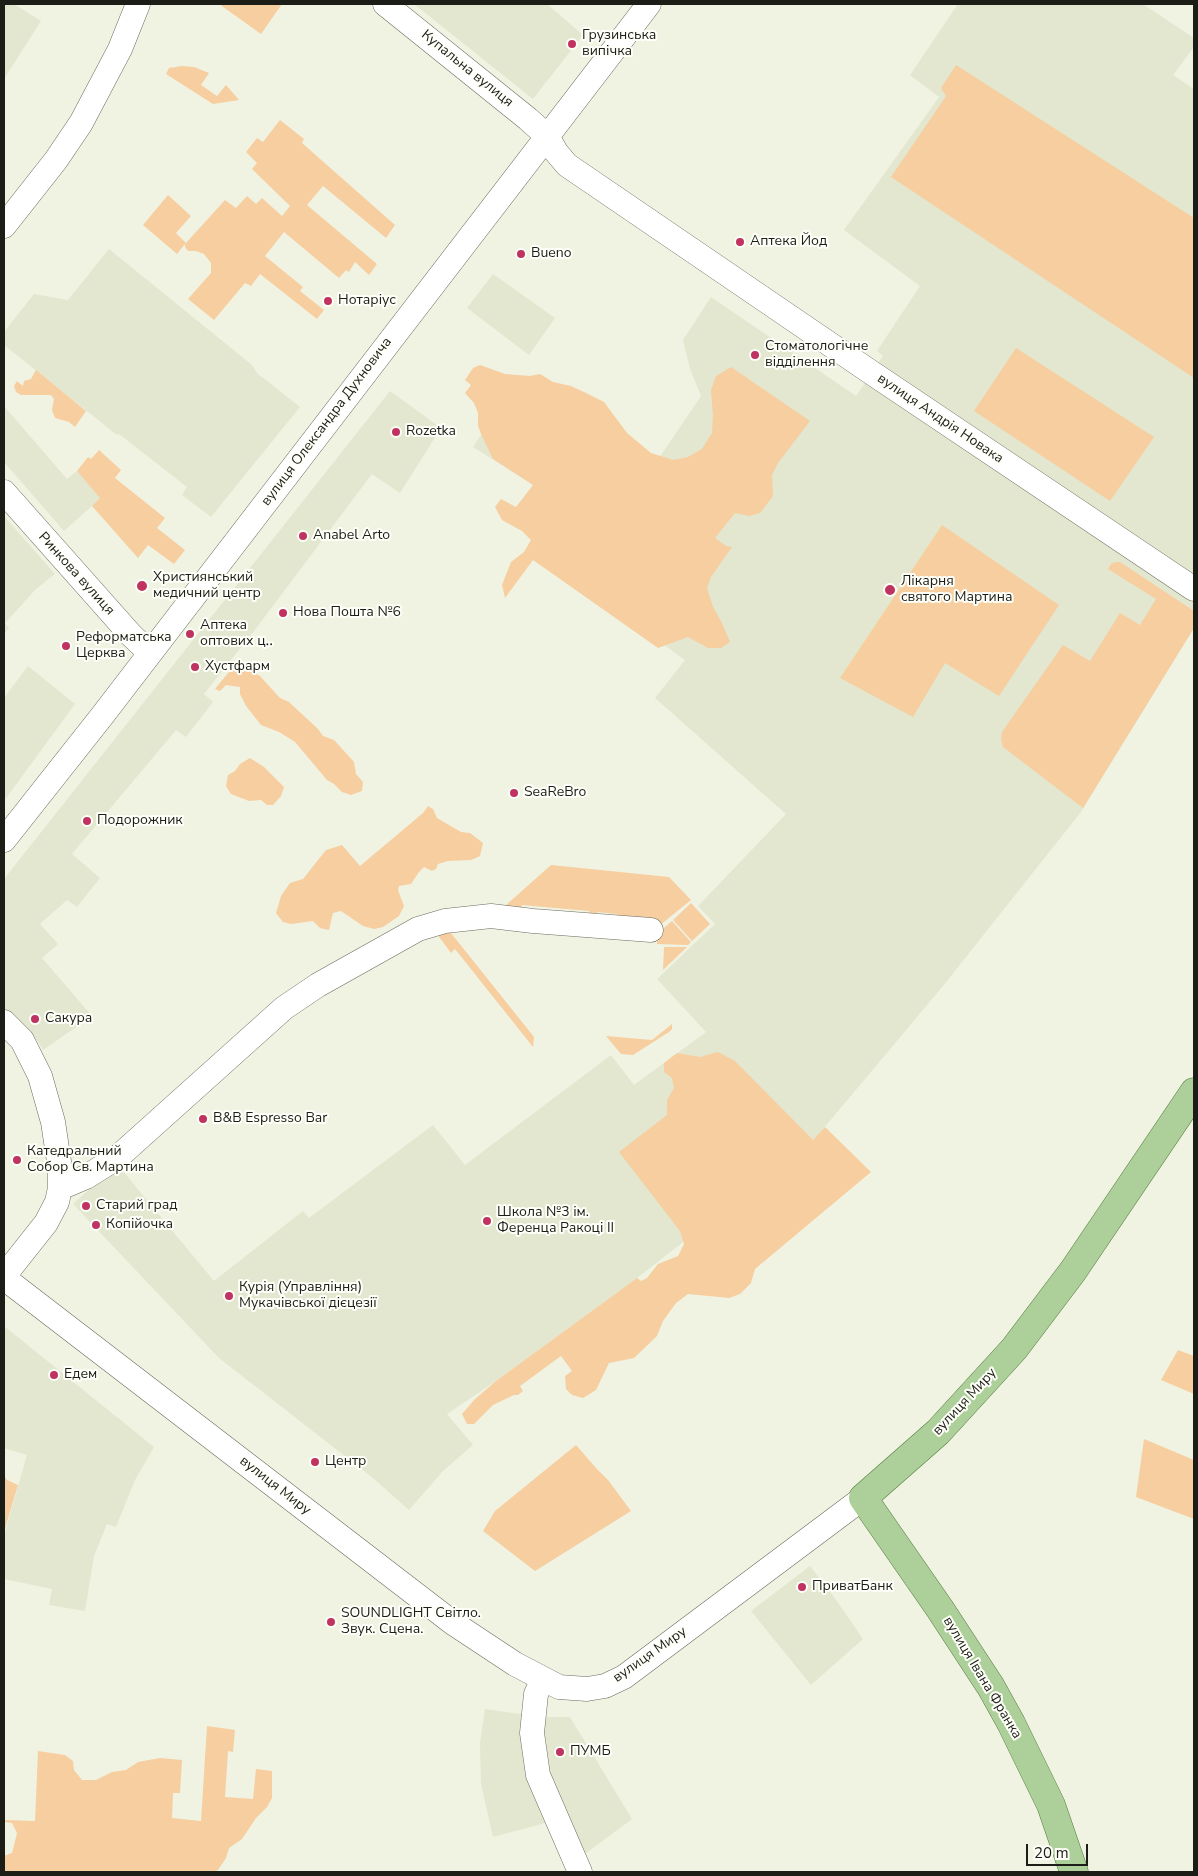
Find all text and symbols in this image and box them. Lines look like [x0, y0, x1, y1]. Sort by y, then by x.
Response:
street label: Купальна вулиця [418, 27, 516, 111]
place label: Грузинська випічка [582, 28, 656, 60]
marker: Грузинська випічка [566, 38, 578, 50]
place label: Аптека Йод [750, 234, 827, 250]
marker: Аптека Йод [734, 236, 746, 248]
place label: Bueno [531, 246, 572, 262]
marker: Bueno [515, 248, 527, 260]
place label: Нотаріус [338, 293, 396, 309]
marker: Нотаріус [322, 295, 334, 307]
street label: вулиця Олександра Духновича [258, 334, 396, 510]
place label: Стоматологічне відділення [765, 339, 868, 372]
marker: Стоматологічне відділення [749, 349, 761, 361]
street label: вулиця Андрія Новака [874, 371, 1006, 467]
place label: Rozetka [406, 424, 456, 440]
marker: Rozetka [390, 426, 402, 438]
place label: Anabel Arto [313, 528, 390, 544]
street label: Ринкова вулиця [34, 529, 118, 619]
marker: Anabel Arto [297, 530, 309, 542]
place label: Християнський медичний центр [153, 570, 261, 602]
place label: Лікарня святого Мартина [901, 574, 1013, 606]
marker: Християнський медичний центр [135, 579, 149, 593]
marker: Лікарня святого Мартина [883, 583, 897, 597]
place label: Нова Пошта №6 [293, 605, 401, 621]
marker: Нова Пошта №6 [277, 607, 289, 619]
place label: Аптека оптових ц‥ [200, 618, 273, 650]
marker: Аптека оптових ц‥ [184, 628, 196, 640]
place label: Реформатська Церква [76, 630, 172, 662]
marker: Реформатська Церква [60, 640, 72, 652]
place label: Хустфарм [205, 659, 270, 675]
marker: Хустфарм [189, 661, 201, 673]
place label: SeaReBro [524, 785, 586, 801]
marker: SeaReBro [508, 787, 520, 799]
place label: Подорожник [97, 813, 183, 829]
marker: Подорожник [81, 815, 93, 827]
place label: Сакура [45, 1011, 92, 1027]
marker: Сакура [29, 1013, 41, 1025]
place label: B&B Espresso Bar [213, 1111, 327, 1127]
marker: B&B Espresso Bar [197, 1113, 209, 1125]
place label: Катедральний Собор Св. Мартина [27, 1144, 154, 1176]
marker: Катедральний Собор Св. Мартина [11, 1154, 23, 1166]
place label: Старий град [96, 1198, 178, 1214]
marker: Старий град [80, 1200, 92, 1212]
place label: Школа №3 ім. Ференца Ракоці II [497, 1205, 614, 1238]
marker: Школа №3 ім. Ференца Ракоці II [481, 1215, 493, 1227]
place label: Копійочка [106, 1217, 173, 1233]
marker: Копійочка [90, 1219, 102, 1231]
place label: Курія (Управління) Мукачівської дієцезії [239, 1280, 377, 1312]
marker: Курія (Управління) Мукачівської дієцезії [223, 1290, 235, 1302]
street label: вулиця Миру [930, 1365, 1000, 1439]
place label: Едем [64, 1367, 97, 1383]
marker: Едем [48, 1369, 60, 1381]
street label: вулиця Миру [236, 1453, 314, 1519]
place label: Центр [325, 1454, 366, 1470]
marker: Центр [309, 1456, 321, 1468]
place label: ПриватБанк [812, 1579, 893, 1595]
marker: ПриватБанк [796, 1581, 808, 1593]
place label: SOUNDLIGHT Світло. Звук. Сцена. [341, 1606, 481, 1638]
street label: вулиця Івана Франка [939, 1614, 1025, 1742]
marker: SOUNDLIGHT Світло. Звук. Сцена. [325, 1616, 337, 1628]
street label: вулиця Миру [610, 1623, 690, 1687]
place label: ПУМБ [570, 1744, 611, 1760]
marker: ПУМБ [554, 1746, 566, 1758]
scale bar [1028, 1834, 1090, 1866]
text: 20 m [1034, 1843, 1069, 1863]

